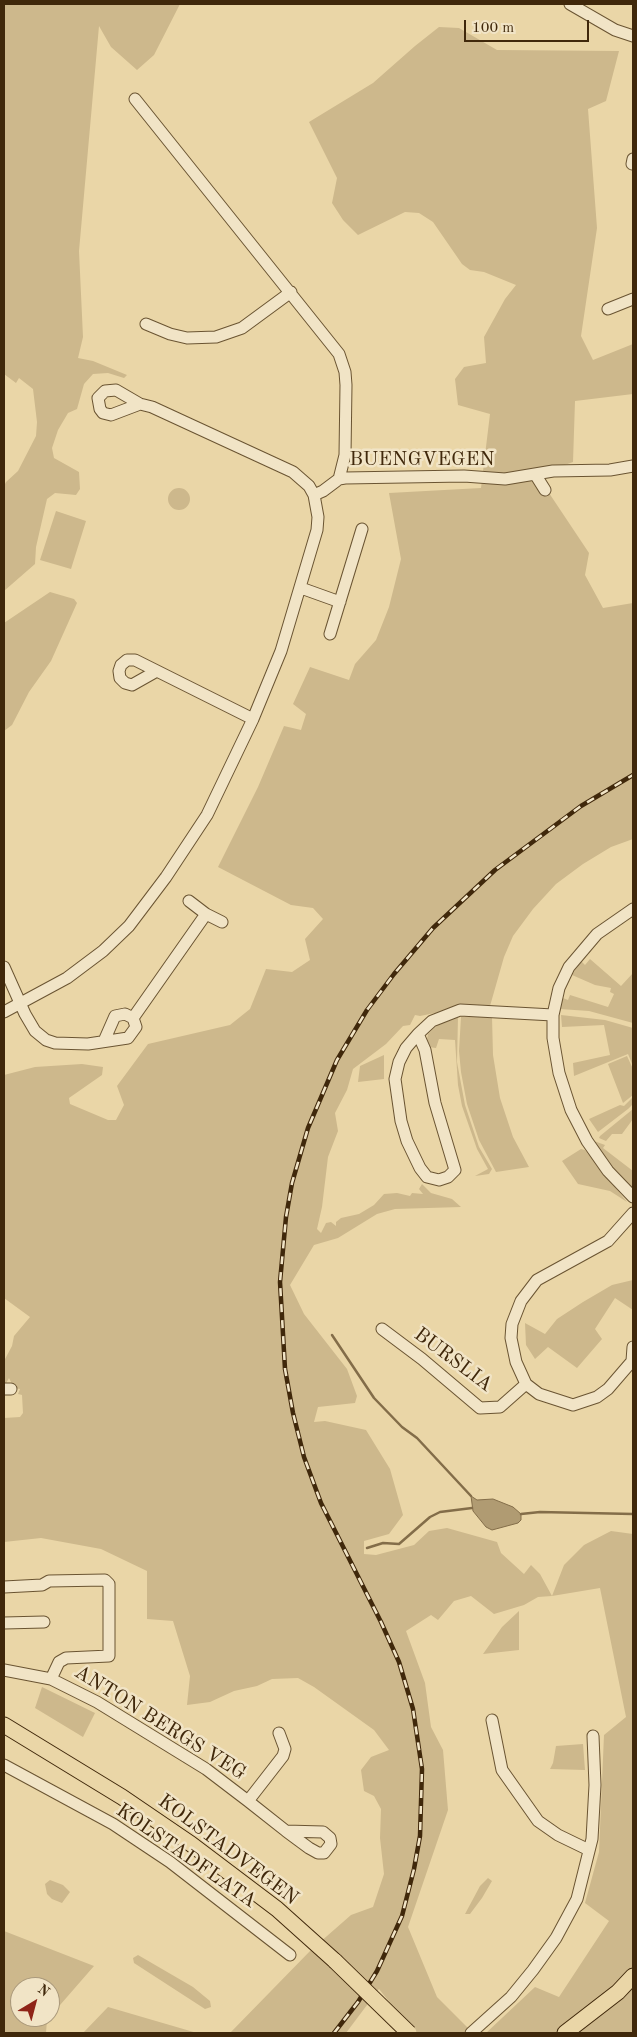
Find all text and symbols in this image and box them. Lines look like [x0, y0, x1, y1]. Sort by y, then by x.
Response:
scale bar [467, 10, 592, 42]
text: 100 m [472, 21, 514, 36]
street label: BUENGVEGEN [349, 448, 495, 472]
street label: BURSLIA [409, 1323, 497, 1397]
street label: ANTON BERGS VEG [70, 1660, 250, 1786]
street label: KOLSTADVEGEN [153, 1789, 303, 1911]
street label: KOLSTADFLATA [111, 1799, 261, 1913]
north arrow [10, 1977, 60, 2027]
text: N [35, 1982, 52, 2000]

